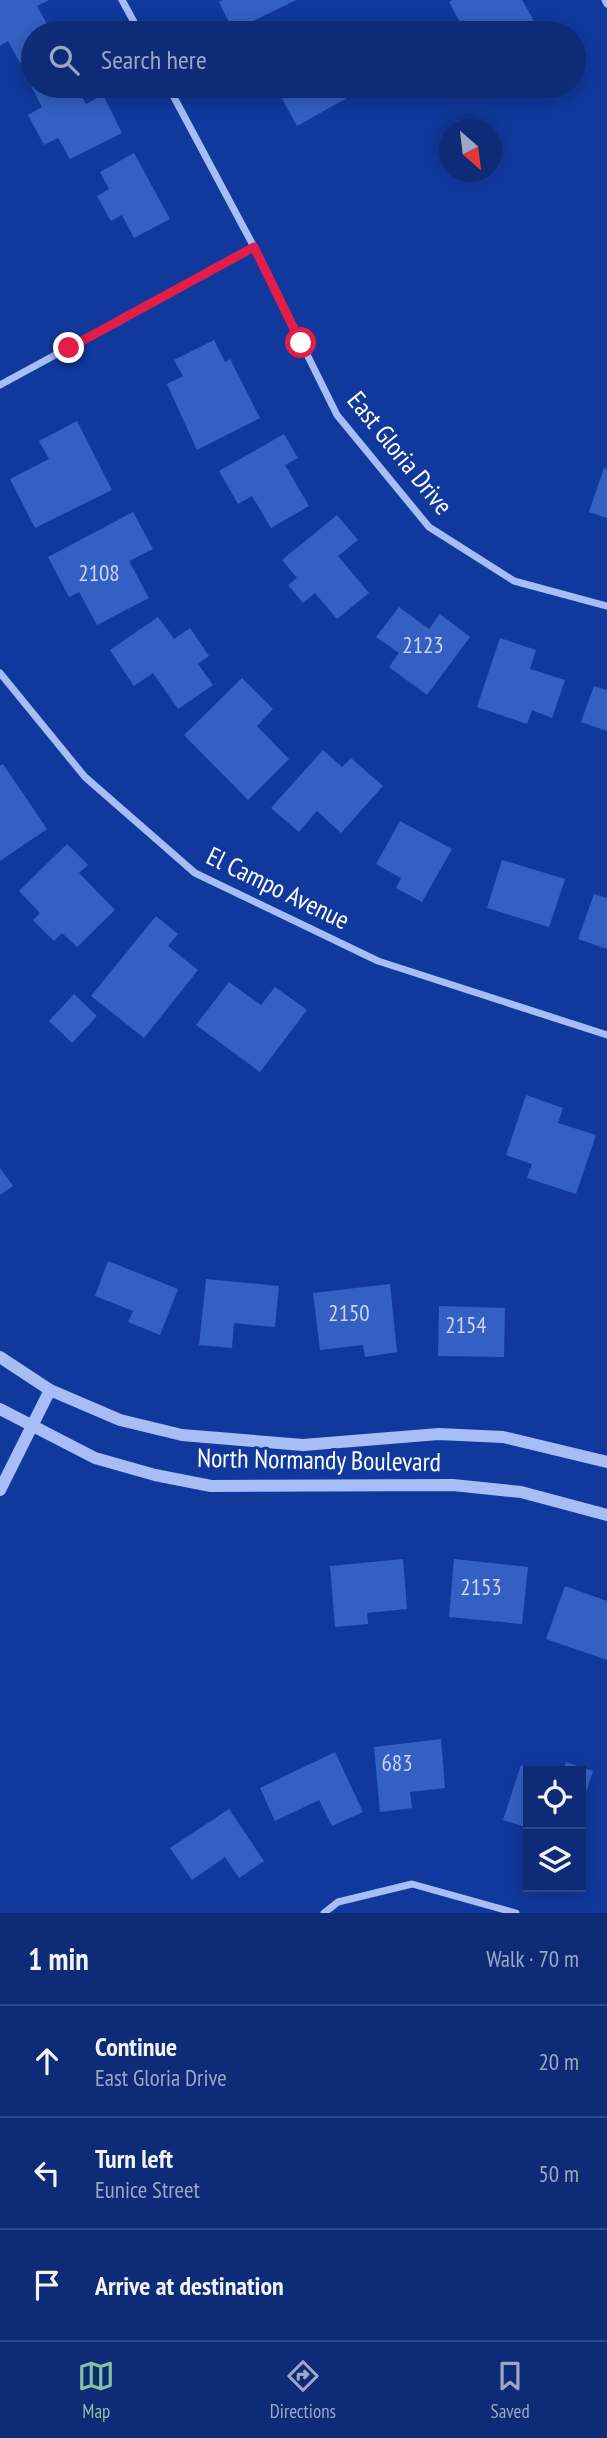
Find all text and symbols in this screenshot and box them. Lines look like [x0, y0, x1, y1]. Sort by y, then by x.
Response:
search box [21, 21, 586, 98]
icon: search [45, 41, 83, 79]
text: Search here [101, 43, 207, 76]
north arrow [439, 119, 502, 182]
route start [285, 327, 316, 358]
route end [53, 332, 84, 363]
street label: East Gloria Drive [341, 384, 460, 521]
house number: 2108 [78, 558, 120, 587]
house number: 2123 [402, 630, 444, 659]
street label: El Campo Avenue [201, 839, 355, 936]
house number: 2150 [328, 1298, 370, 1327]
house number: 2154 [445, 1310, 487, 1339]
street label: North Normandy Boulevard [197, 1441, 441, 1478]
house number: 2153 [460, 1572, 502, 1601]
house number: 683 [381, 1748, 413, 1777]
map controls [523, 1766, 586, 1892]
button: locate [523, 1766, 586, 1829]
button: layers [523, 1829, 586, 1892]
text: 1 min [28, 1939, 89, 1978]
text: Walk · 70 m [486, 1944, 579, 1973]
text: Continue [95, 2030, 177, 2063]
icon: ahead [28, 2042, 66, 2080]
text: 20 m [538, 2047, 579, 2076]
text: East Gloria Drive [95, 2063, 227, 2092]
text: Turn left [95, 2142, 173, 2175]
icon: left [28, 2154, 66, 2192]
text: 50 m [538, 2159, 579, 2188]
text: Eunice Street [95, 2175, 200, 2204]
icon: arrive [28, 2266, 66, 2304]
text: Arrive at destination [95, 2269, 284, 2302]
tab: Map [77, 2357, 115, 2423]
tab: Directions [270, 2357, 336, 2423]
tab: Saved [491, 2357, 530, 2423]

